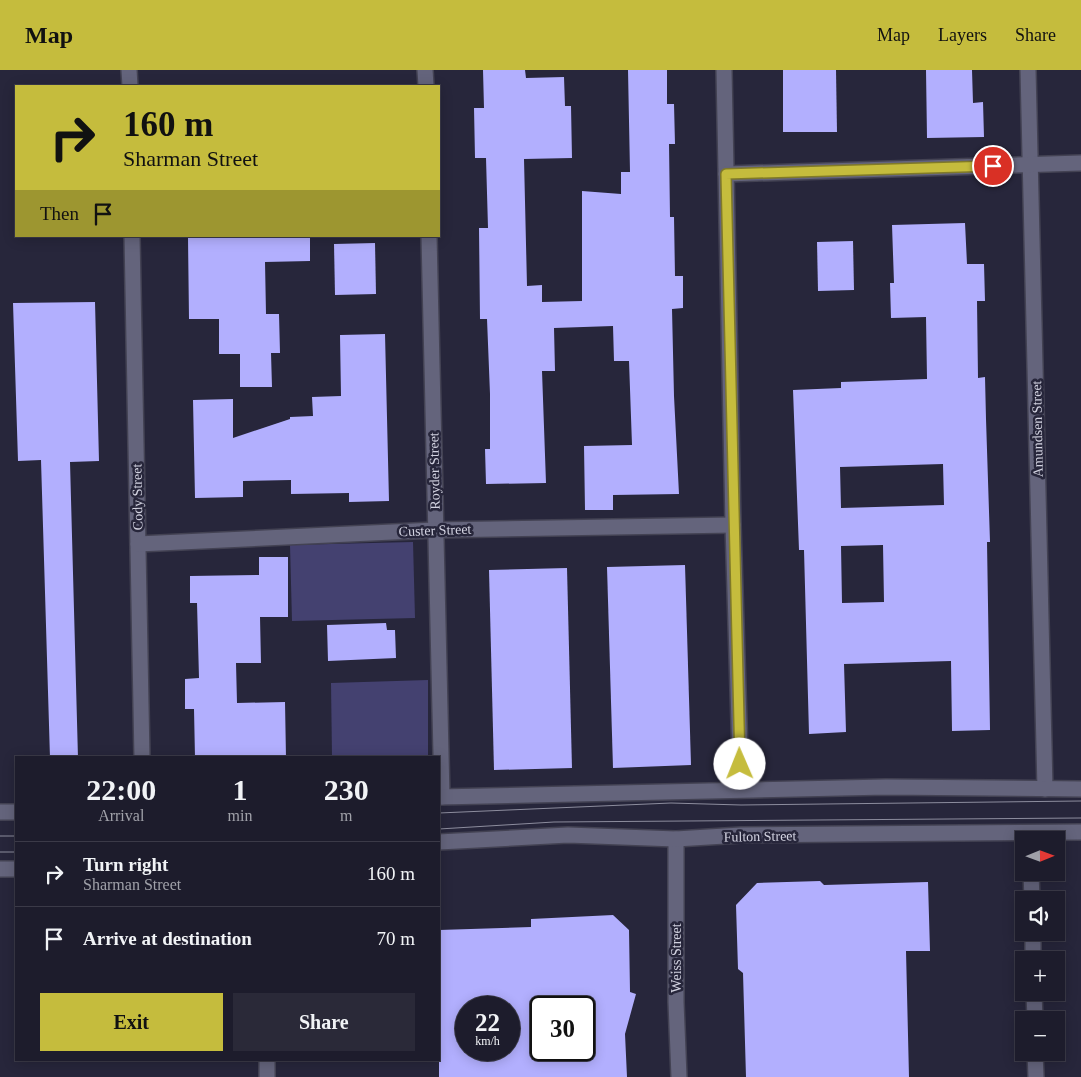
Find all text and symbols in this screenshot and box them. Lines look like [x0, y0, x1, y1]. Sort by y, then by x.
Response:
text: Map [25, 22, 73, 48]
text: Map [877, 25, 910, 45]
text: Layers [938, 25, 987, 45]
text: Share [1015, 25, 1056, 45]
icon: right [40, 105, 105, 170]
text: 160 m [123, 105, 213, 144]
pin [972, 145, 1014, 187]
text: Sharman Street [123, 146, 258, 171]
icon: arrive [979, 152, 1007, 180]
icon: arrive [89, 200, 117, 228]
text: Then [40, 203, 79, 224]
street label: Amundsen Street [1029, 380, 1046, 478]
street label: Royder Street [426, 432, 443, 510]
street label: Cody Street [129, 464, 146, 530]
street label: Custer Street [398, 522, 472, 539]
position arrow [713, 737, 765, 789]
text: 22:00 [86, 773, 156, 806]
text: 1 [232, 773, 247, 806]
text: 230 [324, 773, 369, 806]
text: Arrival [98, 807, 144, 824]
text: min [228, 807, 252, 824]
text: m [340, 807, 352, 824]
street label: Fulton Street [724, 828, 797, 845]
north arrow [1015, 831, 1065, 881]
map controls [1015, 831, 1065, 1061]
text: Turn right [83, 854, 168, 875]
icon: right [40, 860, 68, 888]
text: 160 m [367, 863, 415, 884]
text: Sharman Street [83, 876, 181, 893]
button: sound [1015, 891, 1065, 941]
street label: Weiss Street [669, 923, 684, 993]
icon: arrive [40, 925, 68, 953]
text: Arrive at destination [83, 928, 252, 949]
text: 70 m [376, 928, 415, 949]
button: + [1015, 951, 1065, 1001]
button: Exit [40, 993, 223, 1051]
button: Share [233, 993, 415, 1051]
speed limit sign: 30 [530, 996, 595, 1061]
text: 22 [475, 1009, 500, 1036]
button: − [1015, 1011, 1065, 1061]
text: km/h [475, 1034, 500, 1048]

